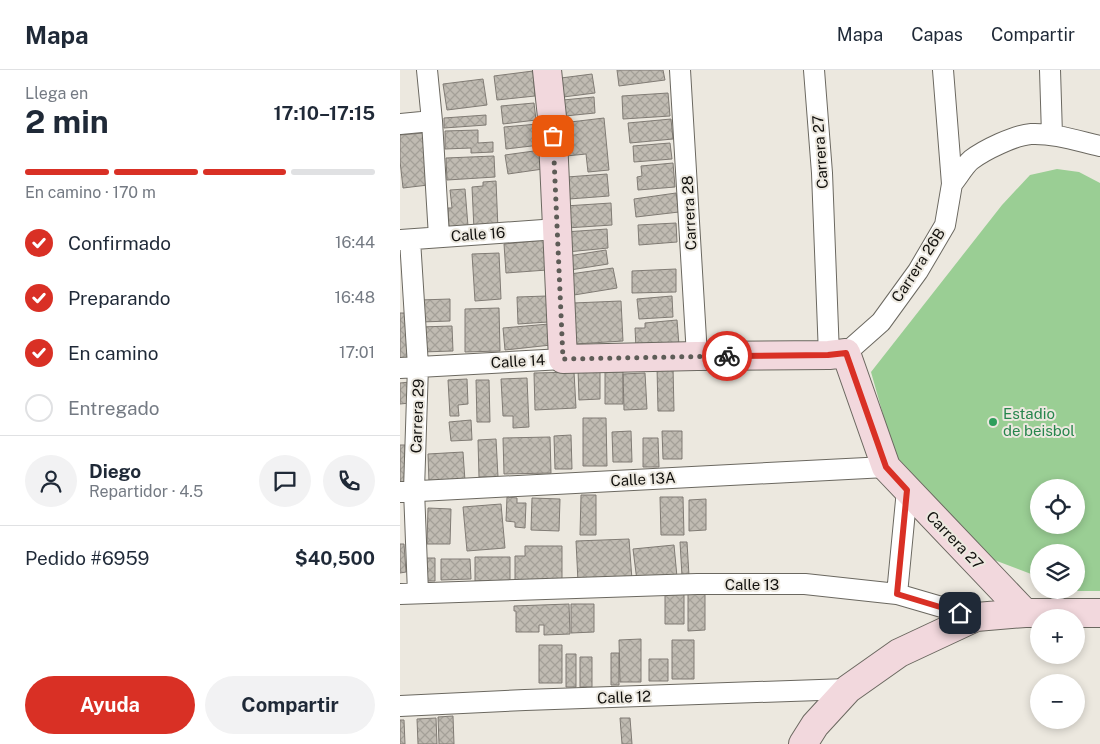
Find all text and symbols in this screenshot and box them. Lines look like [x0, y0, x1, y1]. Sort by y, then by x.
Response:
text: Mapa [25, 21, 89, 49]
text: Mapa [837, 24, 883, 45]
text: Capas [911, 24, 963, 45]
text: Compartir [991, 24, 1075, 45]
text: Llega en [25, 84, 88, 103]
text: 17:10–17:15 [273, 102, 375, 124]
text: 2 min [25, 103, 109, 140]
street label: Carrera 27 [809, 114, 831, 190]
pin [532, 115, 574, 157]
icon: bag [539, 122, 567, 150]
street label: Carrera 28 [679, 175, 699, 251]
text: En camino · 170 m [25, 183, 156, 202]
street label: Calle 16 [450, 224, 506, 244]
street label: Carrera 26B [888, 225, 948, 305]
icon: check [25, 229, 53, 257]
text: Confirmado [68, 232, 171, 254]
text: 16:44 [335, 233, 375, 252]
icon: check [25, 284, 53, 312]
text: Preparando [68, 287, 170, 309]
text: 16:48 [335, 288, 375, 307]
courier [702, 331, 752, 381]
icon: check [25, 339, 53, 367]
text: En camino [68, 342, 159, 364]
icon: bike [713, 342, 741, 370]
text: 17:01 [339, 343, 375, 362]
street label: Calle 14 [490, 351, 546, 371]
street label: Carrera 29 [407, 378, 427, 454]
text: Entregado [68, 397, 160, 419]
place label: Estadio de beisbol [1003, 405, 1075, 439]
marker: Estadio de beisbol [987, 416, 999, 428]
button: person [25, 455, 77, 507]
button: chat [259, 455, 311, 507]
button: phone [323, 455, 375, 507]
text: Diego [89, 460, 141, 482]
street label: Calle 13A [610, 469, 676, 489]
map controls [1030, 479, 1085, 729]
button: locate [1030, 479, 1085, 534]
text: Repartidor · 4.5 [89, 482, 203, 501]
street label: Carrera 27 [923, 507, 987, 573]
button: layers [1030, 544, 1085, 599]
text: Pedido #6959 [25, 547, 150, 569]
text: $40,500 [295, 547, 375, 569]
street label: Calle 13 [725, 576, 779, 593]
pin [939, 592, 981, 634]
icon: home [946, 599, 974, 627]
button: + [1030, 609, 1085, 664]
button: − [1030, 674, 1085, 729]
button: Ayuda [25, 676, 195, 734]
button: Compartir [205, 676, 375, 734]
street label: Calle 12 [597, 688, 651, 706]

